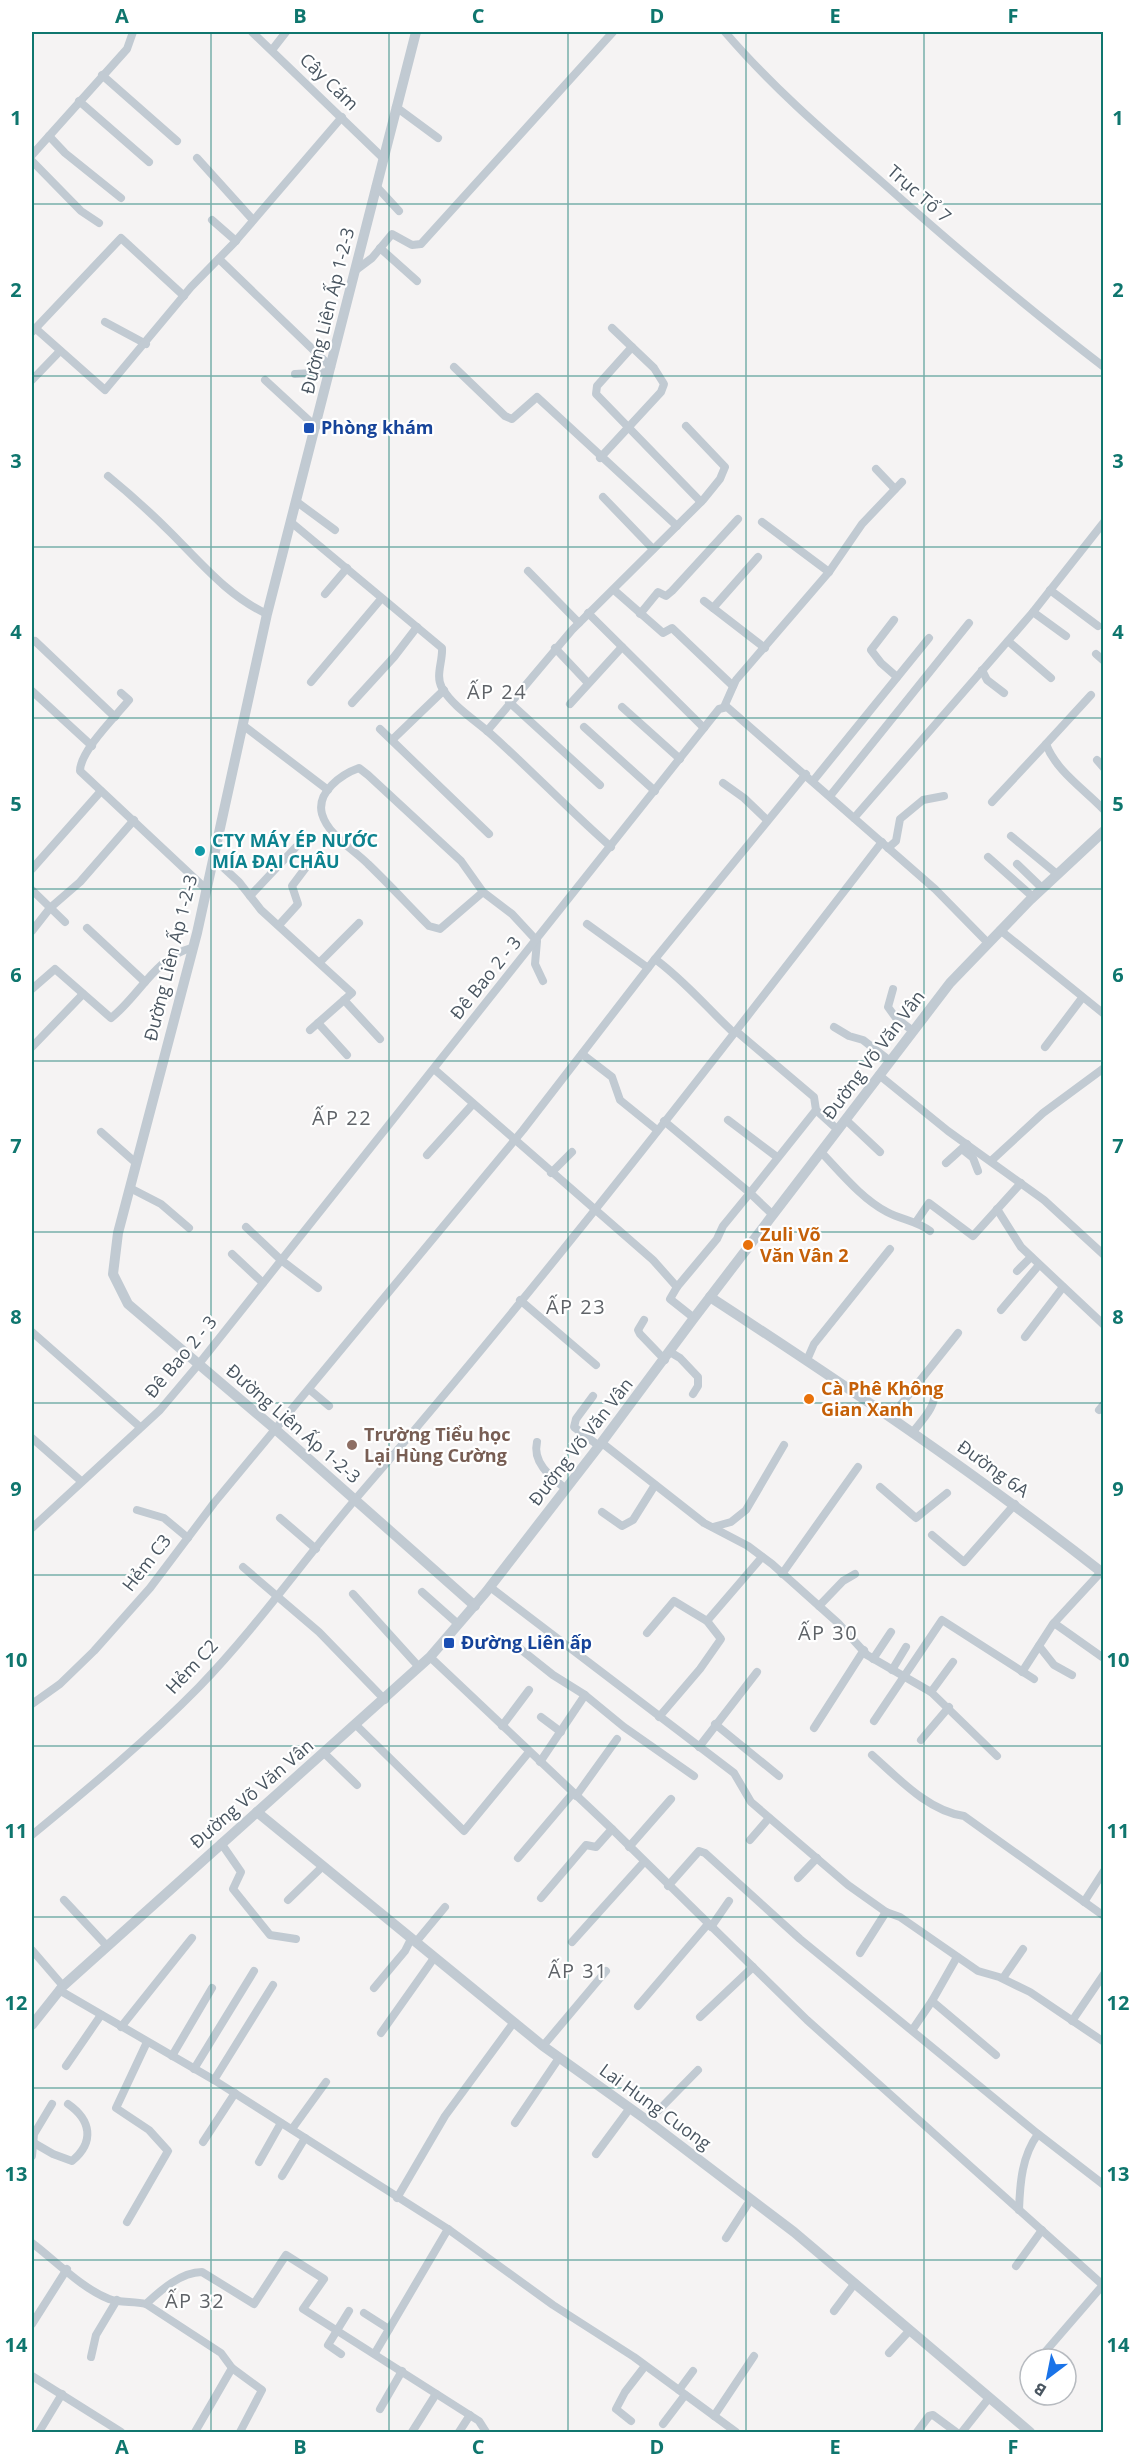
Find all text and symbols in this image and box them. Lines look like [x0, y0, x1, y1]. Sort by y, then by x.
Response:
text: A [115, 2, 129, 29]
text: B [293, 2, 307, 29]
text: C [472, 2, 485, 29]
text: D [650, 2, 664, 29]
text: E [829, 2, 841, 29]
text: F [1008, 2, 1018, 29]
street label: Cây Cám [295, 47, 364, 115]
text: 1 [10, 104, 22, 131]
text: 1 [1112, 104, 1124, 131]
street label: Trục Tổ 7 [883, 159, 957, 228]
street label: Đường Liên Ấp 1-2-3 [295, 225, 359, 397]
text: 2 [10, 276, 22, 303]
text: 2 [1112, 276, 1124, 303]
place label: Phòng khám [321, 415, 434, 439]
marker: Phòng khám [302, 421, 316, 435]
text: 3 [10, 447, 22, 474]
text: 3 [1112, 447, 1124, 474]
text: 4 [10, 618, 22, 645]
text: 4 [1112, 618, 1124, 645]
district label: ẤP 24 [467, 678, 527, 705]
text: 5 [10, 790, 22, 817]
text: 5 [1112, 790, 1124, 817]
place label: CTY MÁY ÉP NƯỚC MÍA ĐẠI CHÂU [212, 828, 378, 873]
marker: CTY MÁY ÉP NƯỚC MÍA ĐẠI CHÂU [193, 844, 207, 858]
street label: Đường Liên Ấp 1-2-3 [138, 872, 202, 1044]
street label: Đê Bao 2 - 3 [444, 931, 526, 1024]
text: 6 [10, 961, 22, 988]
text: 6 [1112, 961, 1124, 988]
street label: Đường Võ Văn Vân [817, 985, 930, 1124]
district label: ẤP 22 [312, 1104, 372, 1131]
text: 7 [10, 1132, 22, 1159]
text: 7 [1112, 1132, 1124, 1159]
place label: Zuli Võ Văn Vân 2 [760, 1222, 848, 1267]
marker: Zuli Võ Văn Vân 2 [741, 1238, 755, 1252]
district label: ẤP 23 [546, 1293, 606, 1320]
text: 8 [10, 1303, 22, 1330]
text: 8 [1112, 1303, 1124, 1330]
street label: Đê Bao 2 - 3 [139, 1310, 222, 1403]
street label: Đường Liên Ấp 1-2-3 [221, 1358, 366, 1488]
street label: Đường Võ Văn Vân [523, 1373, 638, 1510]
place label: Cà Phê Không Gian Xanh [821, 1376, 943, 1421]
marker: Cà Phê Không Gian Xanh [802, 1392, 816, 1406]
place label: Trường Tiểu học Lại Hùng Cường [364, 1422, 510, 1467]
street label: Đường 6A [953, 1434, 1035, 1503]
marker: Trường Tiểu học Lại Hùng Cường [345, 1438, 359, 1452]
text: 9 [10, 1475, 22, 1502]
text: 9 [1112, 1475, 1124, 1502]
street label: Hẻm C3 [116, 1529, 176, 1596]
district label: ẤP 30 [798, 1619, 858, 1646]
place label: Đường Liên ấp [461, 1630, 592, 1654]
street label: Hẻm C2 [160, 1634, 223, 1699]
marker: Đường Liên ấp [442, 1636, 456, 1650]
text: 10 [5, 1646, 27, 1673]
text: 10 [1107, 1646, 1129, 1673]
street label: Đường Võ Văn Vân [185, 1733, 318, 1853]
text: 11 [5, 1817, 27, 1844]
text: 11 [1107, 1817, 1129, 1844]
district label: ẤP 31 [548, 1957, 608, 1984]
text: 12 [5, 1989, 27, 2016]
text: 12 [1107, 1989, 1129, 2016]
street label: Lai Hung Cuong [595, 2058, 716, 2155]
text: 13 [5, 2160, 27, 2187]
text: 13 [1107, 2160, 1129, 2187]
district label: ẤP 32 [165, 2287, 225, 2314]
text: 14 [5, 2331, 28, 2358]
text: 14 [1107, 2331, 1130, 2358]
north arrow [1018, 2347, 1078, 2407]
text: B [1030, 2378, 1050, 2402]
text: A [115, 2433, 129, 2460]
text: B [293, 2433, 307, 2460]
text: C [472, 2433, 485, 2460]
text: D [650, 2433, 664, 2460]
text: E [829, 2433, 841, 2460]
text: F [1008, 2433, 1018, 2460]

